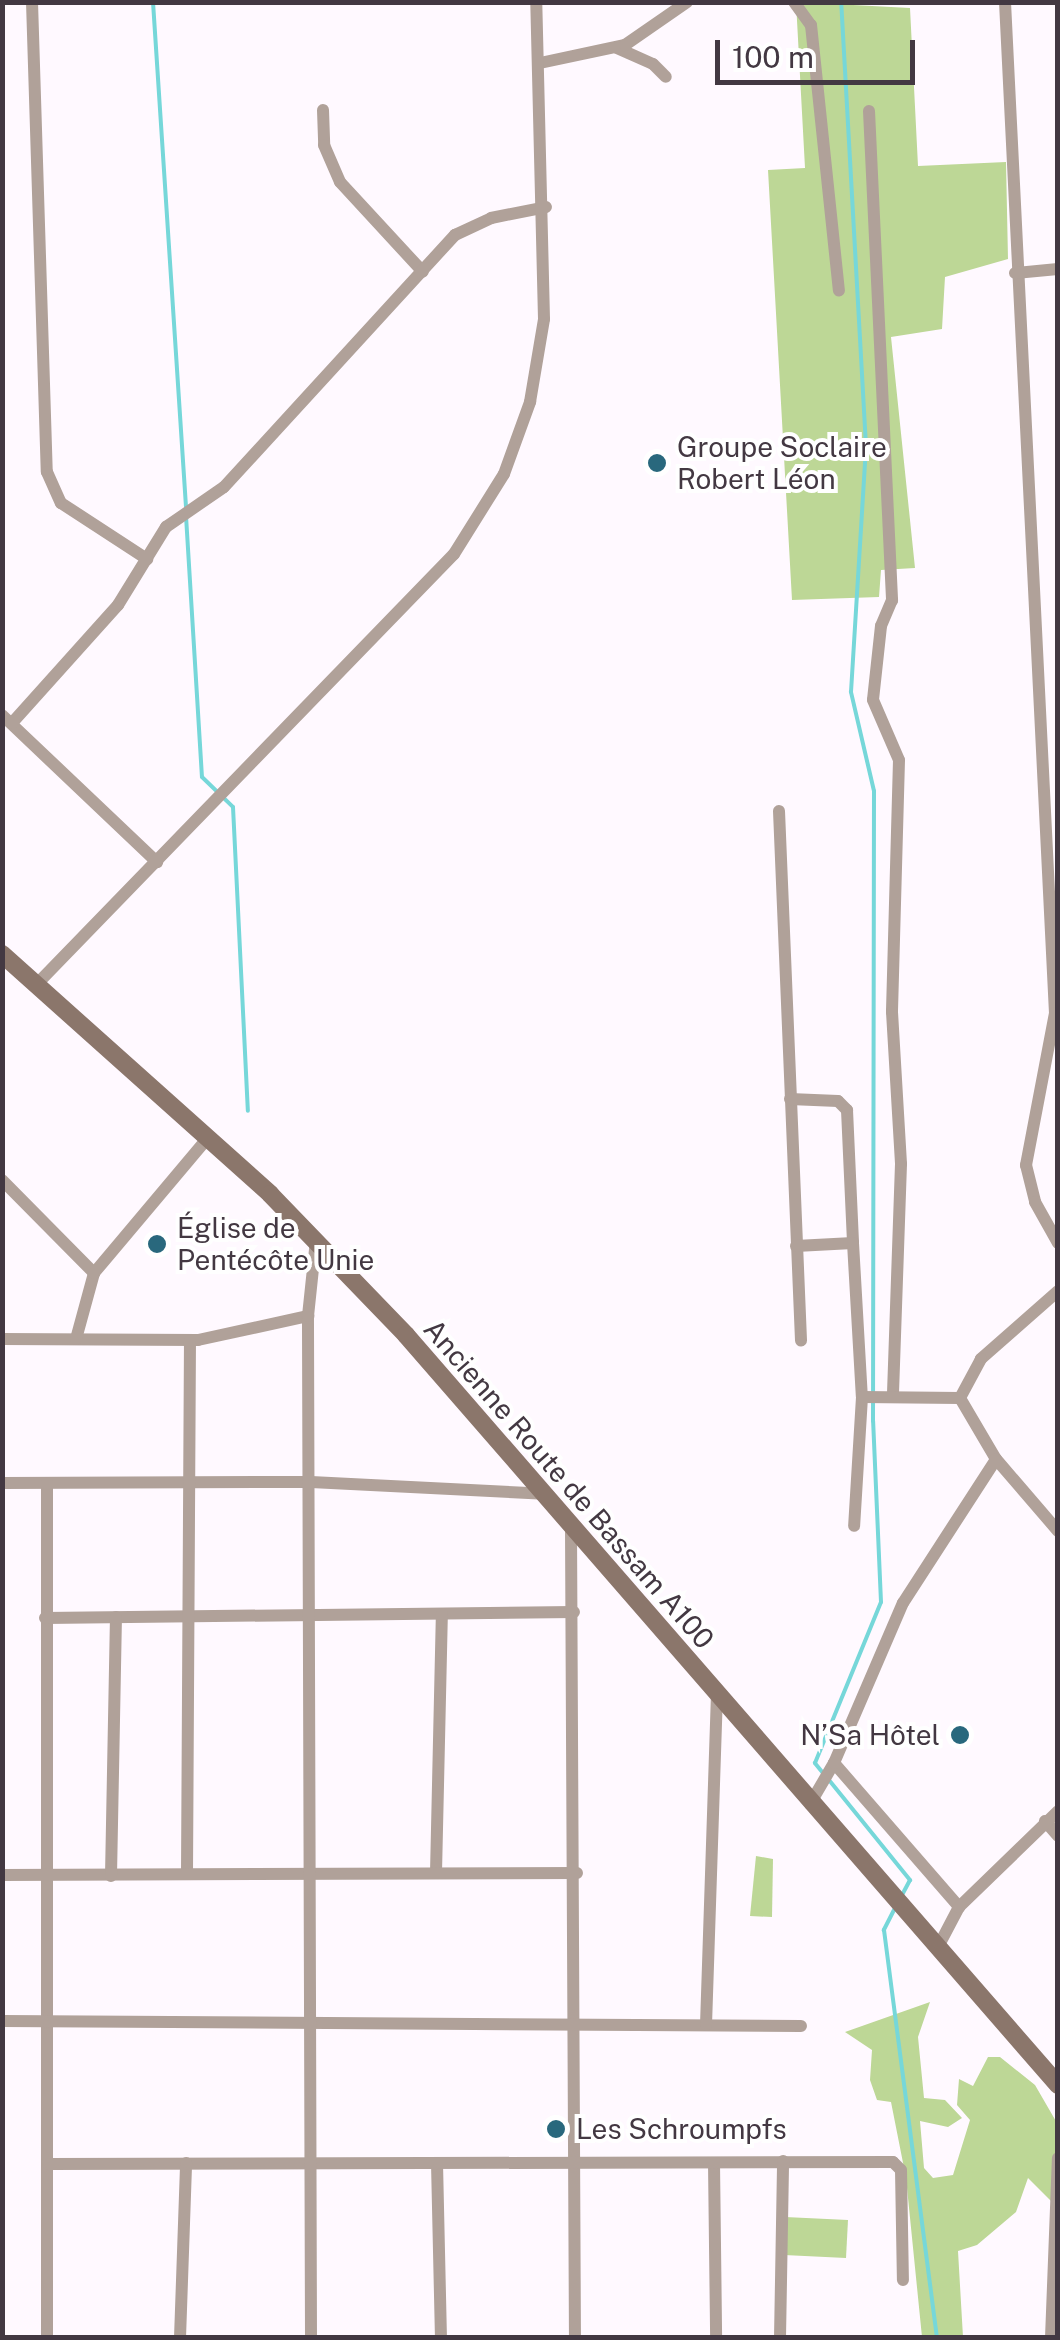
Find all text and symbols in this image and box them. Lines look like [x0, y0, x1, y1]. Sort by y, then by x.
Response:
scale bar [720, 20, 920, 82]
text: 100 m [732, 39, 814, 75]
place label: Groupe Soclaire Robert Léon [677, 430, 887, 496]
marker: Groupe Soclaire Robert Léon [646, 452, 668, 474]
place label: Église de Pentécôte Unie [177, 1211, 374, 1277]
marker: Église de Pentécôte Unie [146, 1233, 168, 1255]
street label: Ancienne Route de Bassam A100 [417, 1312, 721, 1656]
place label: N’Sa Hôtel [800, 1718, 940, 1752]
marker: N’Sa Hôtel [949, 1724, 971, 1746]
place label: Les Schroumpfs [576, 2112, 787, 2146]
marker: Les Schroumpfs [545, 2118, 567, 2140]

